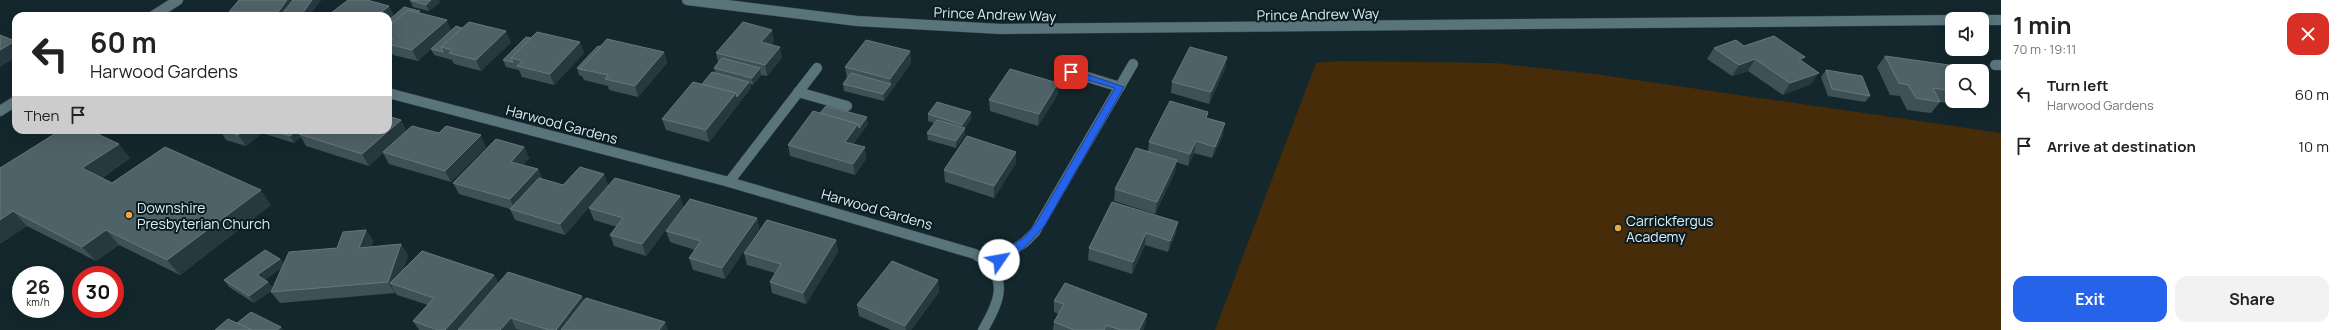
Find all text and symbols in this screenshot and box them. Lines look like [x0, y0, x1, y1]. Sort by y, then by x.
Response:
street label: Prince Andrew Way [933, 2, 1057, 26]
street label: Prince Andrew Way [1257, 3, 1380, 25]
text: 1 min [2013, 8, 2072, 41]
map controls [1945, 12, 1989, 108]
button: sound [1945, 12, 1989, 56]
button: close [2287, 13, 2329, 55]
text: 60 m [90, 23, 157, 61]
icon: left [24, 28, 76, 80]
text: 70 m · 19:11 [2013, 40, 2076, 58]
pin [1054, 55, 1088, 89]
text: Harwood Gardens [90, 59, 238, 83]
icon: arrive [1060, 61, 1082, 83]
button: search [1945, 64, 1989, 108]
text: Turn left [2047, 75, 2109, 96]
icon: left [2013, 83, 2035, 105]
text: 60 m [2295, 84, 2329, 105]
text: Harwood Gardens [2047, 96, 2154, 114]
street label: Harwood Gardens [504, 100, 620, 148]
icon: arrive [67, 104, 89, 126]
text: Then [24, 105, 59, 126]
icon: arrive [2013, 135, 2035, 157]
text: Arrive at destination [2047, 136, 2196, 157]
text: 10 m [2298, 136, 2329, 157]
street label: Harwood Gardens [819, 184, 935, 234]
place label: Downshire Presbyterian Church [137, 198, 270, 233]
marker: Downshire Presbyterian Church [124, 210, 134, 220]
place label: Carrickfergus Academy [1626, 211, 1713, 246]
marker: Carrickfergus Academy [1613, 223, 1623, 233]
position arrow [978, 239, 1020, 281]
speed limit sign: 30 [72, 266, 124, 318]
text: 26 [26, 273, 50, 300]
button: Exit [2013, 276, 2167, 322]
button: Share [2175, 276, 2329, 322]
text: km/h [26, 295, 50, 309]

